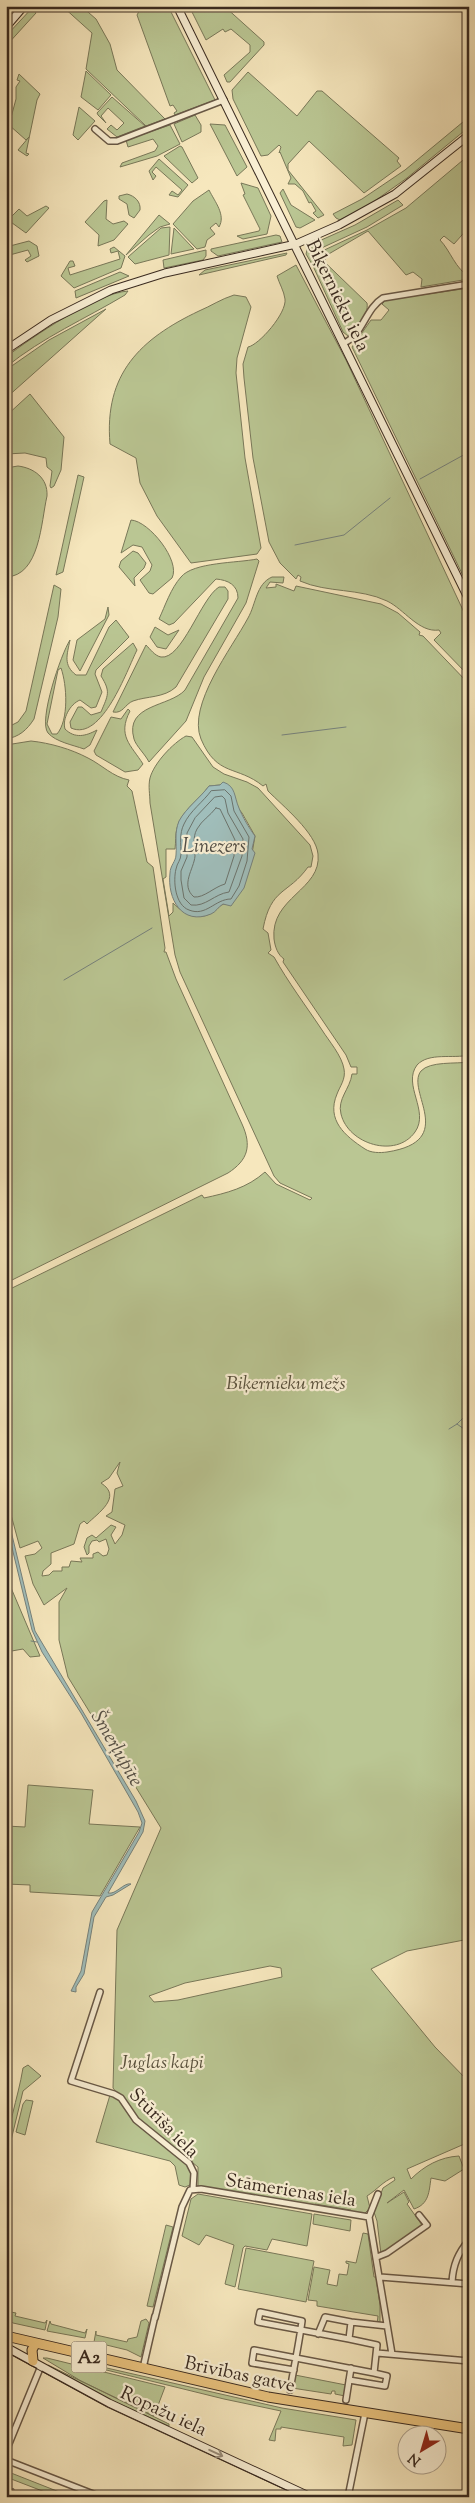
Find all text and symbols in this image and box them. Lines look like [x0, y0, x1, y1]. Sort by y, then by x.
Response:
street label: Biķernieku iela [298, 235, 376, 357]
water label: Linezers [182, 833, 246, 862]
park label: Biķernieku mežs [226, 1371, 346, 1398]
water label: Šmerļupīte [82, 1706, 149, 1793]
park label: Juglas kapi [120, 2050, 204, 2077]
street label: Stūrīša iela [122, 2083, 205, 2165]
street label: Stāmerienas iela [223, 2168, 358, 2215]
road number: A2 [72, 2342, 106, 2372]
street label: Brīvības gatve [182, 2351, 298, 2400]
street label: Ropažu iela [115, 2380, 211, 2444]
north arrow [398, 2426, 448, 2476]
text: N [405, 2447, 426, 2470]
one-way arrow [208, 2448, 223, 2458]

